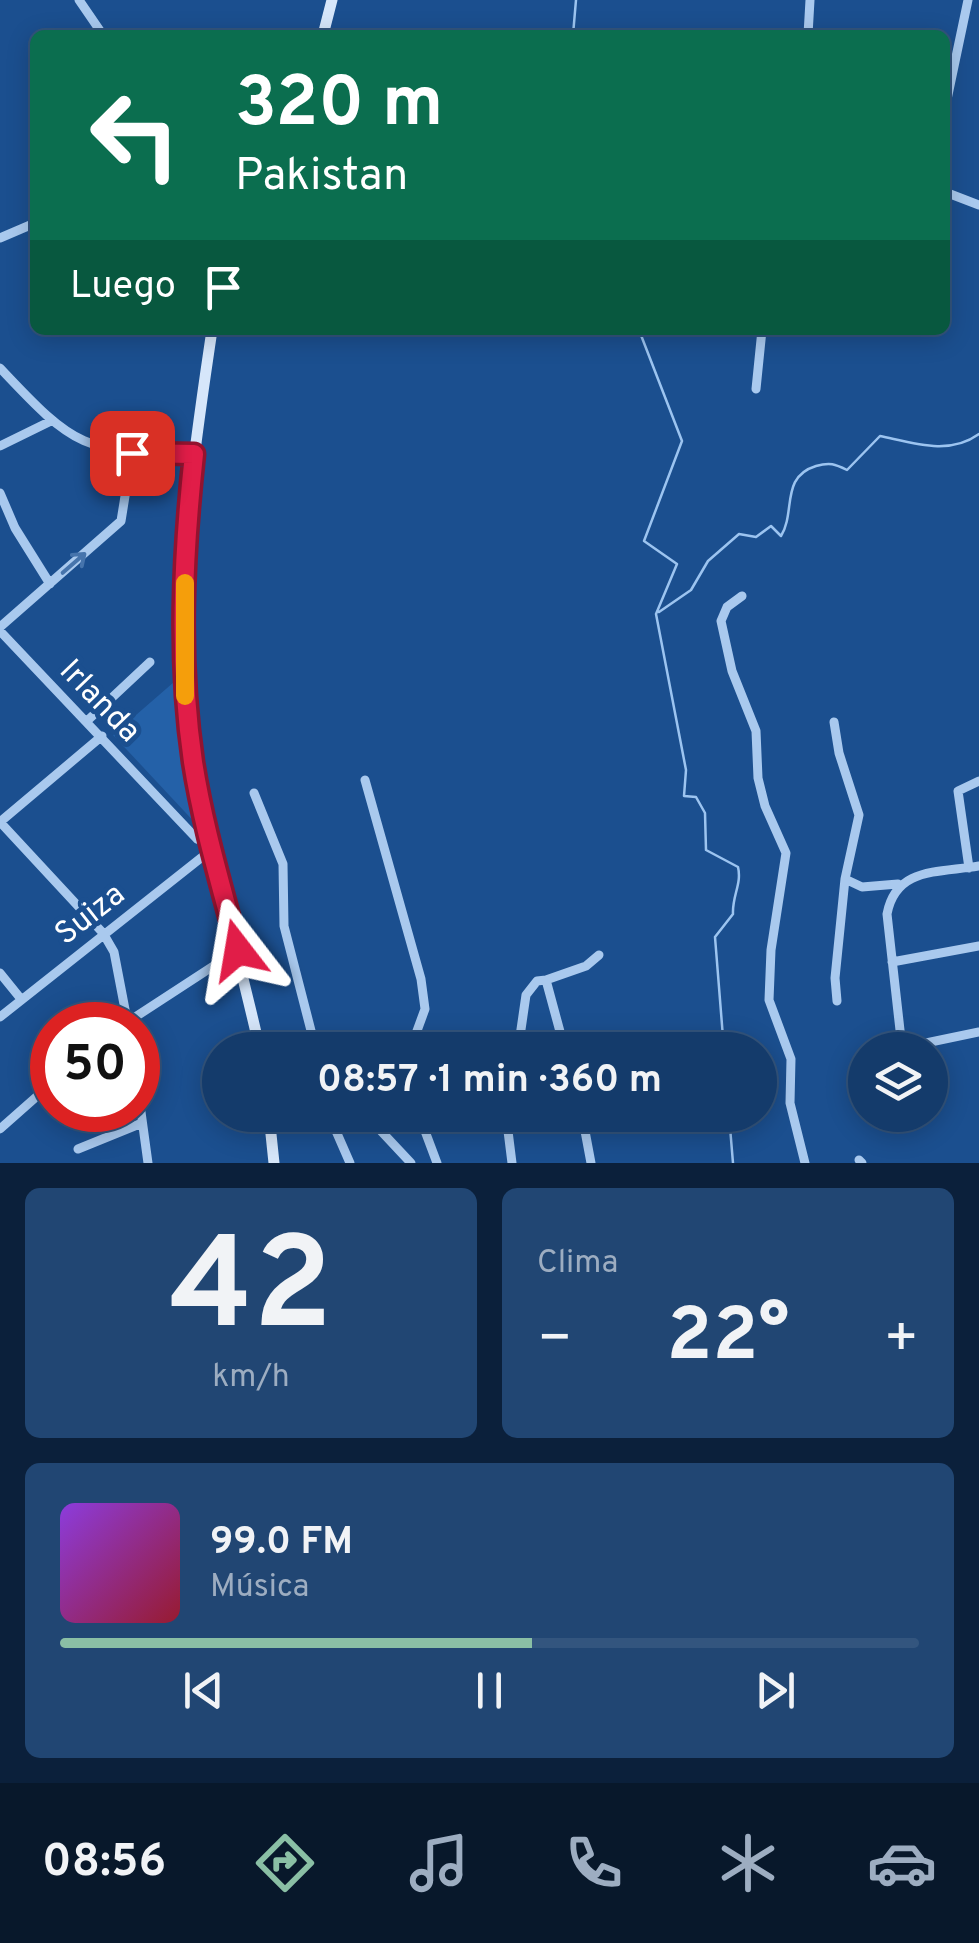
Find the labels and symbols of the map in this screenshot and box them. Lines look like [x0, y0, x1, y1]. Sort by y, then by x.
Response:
pin [90, 411, 175, 496]
one-way arrow [61, 552, 86, 575]
street label: Irlanda [50, 652, 148, 752]
street label: Suiza [48, 875, 134, 955]
position arrow [186, 898, 290, 1002]
speed limit sign: 50 [30, 1002, 160, 1132]

